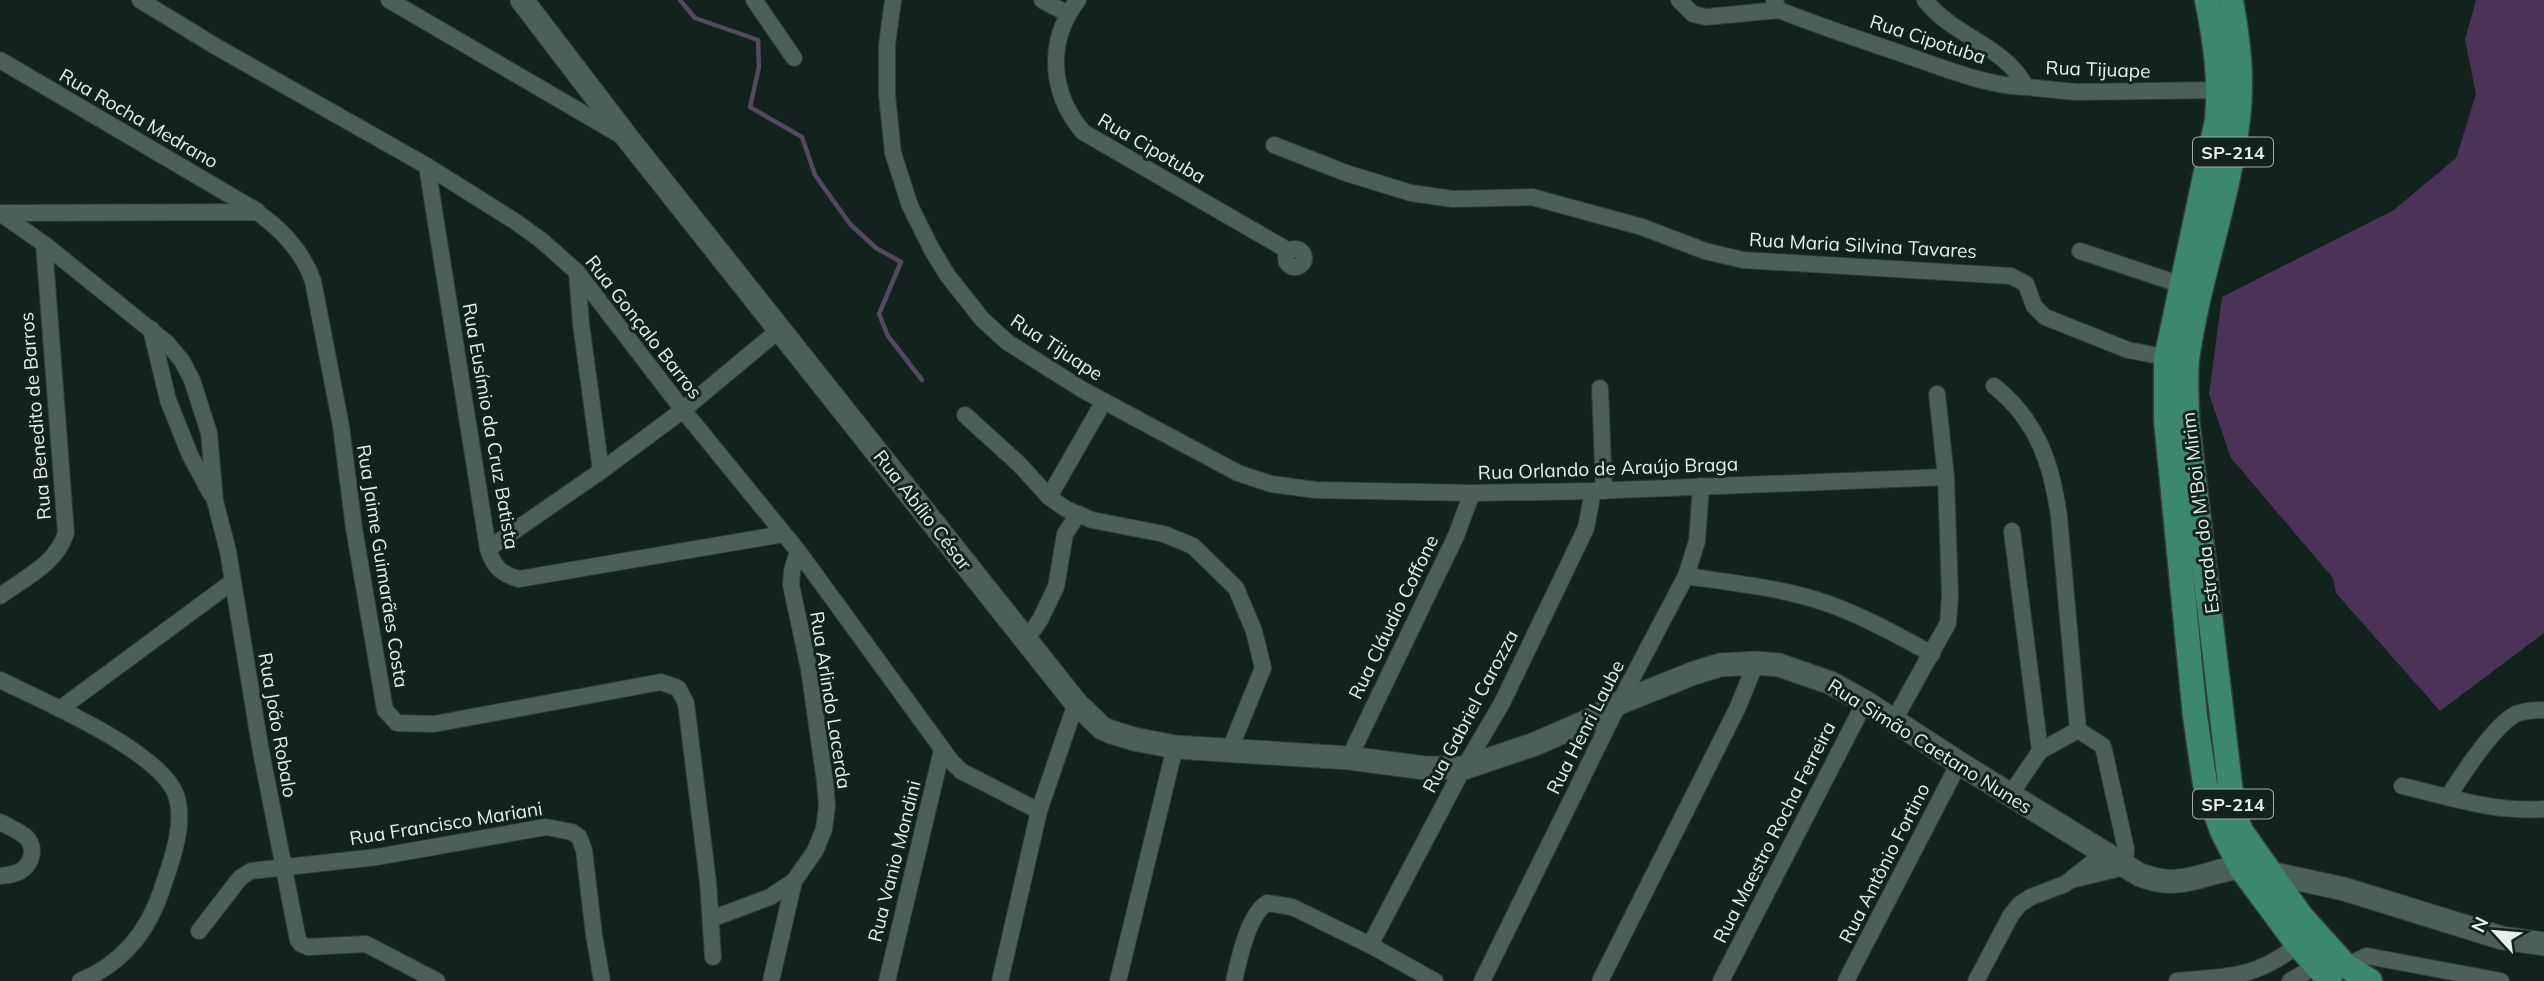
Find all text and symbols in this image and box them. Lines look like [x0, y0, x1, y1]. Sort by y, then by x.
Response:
street label: Rua Cipotuba [1867, 9, 1989, 69]
street label: Rua Tijuape [2045, 55, 2151, 83]
street label: Rua Rocha Medrano [55, 63, 223, 173]
street label: Rua Cipotuba [1094, 107, 1210, 189]
road number: SP-214 [2193, 138, 2273, 167]
street label: Rua Maria Silvina Tavares [1748, 227, 1978, 263]
street label: Rua Gonçalo Barros [580, 250, 708, 404]
street label: Rua Eusímio da Cruz Batista [457, 301, 525, 551]
street label: Rua Tijuape [1006, 308, 1108, 386]
street label: Rua Benedito de Barros [14, 311, 56, 521]
street label: Estrada do M'Boi Mirim [2176, 411, 2224, 615]
street label: Rua Jaime Guimarães Costa [352, 443, 414, 689]
street label: Rua Abílio César [869, 445, 977, 575]
street label: Rua Orlando de Araújo Braga [1477, 451, 1739, 485]
street label: Rua Cláudio Coffone [1343, 531, 1443, 703]
street label: Rua Arlindo Lacerda [805, 609, 857, 791]
street label: Rua Gabriel Carozza [1417, 625, 1523, 797]
street label: Rua João Robalo [253, 651, 303, 799]
street label: Rua Henri Laube [1541, 656, 1629, 798]
street label: Rua Simão Caetano Nunes [1823, 673, 2037, 819]
street label: Rua Maestro Rocha Ferreira [1708, 717, 1840, 947]
street label: Rua Vanio Mondini [862, 778, 926, 944]
street label: Rua Antônio Fortino [1833, 779, 1935, 947]
road number: SP-214 [2193, 790, 2273, 818]
street label: Rua Francisco Mariani [348, 796, 544, 850]
north arrow [2460, 897, 2530, 967]
text: N [2466, 913, 2494, 936]

